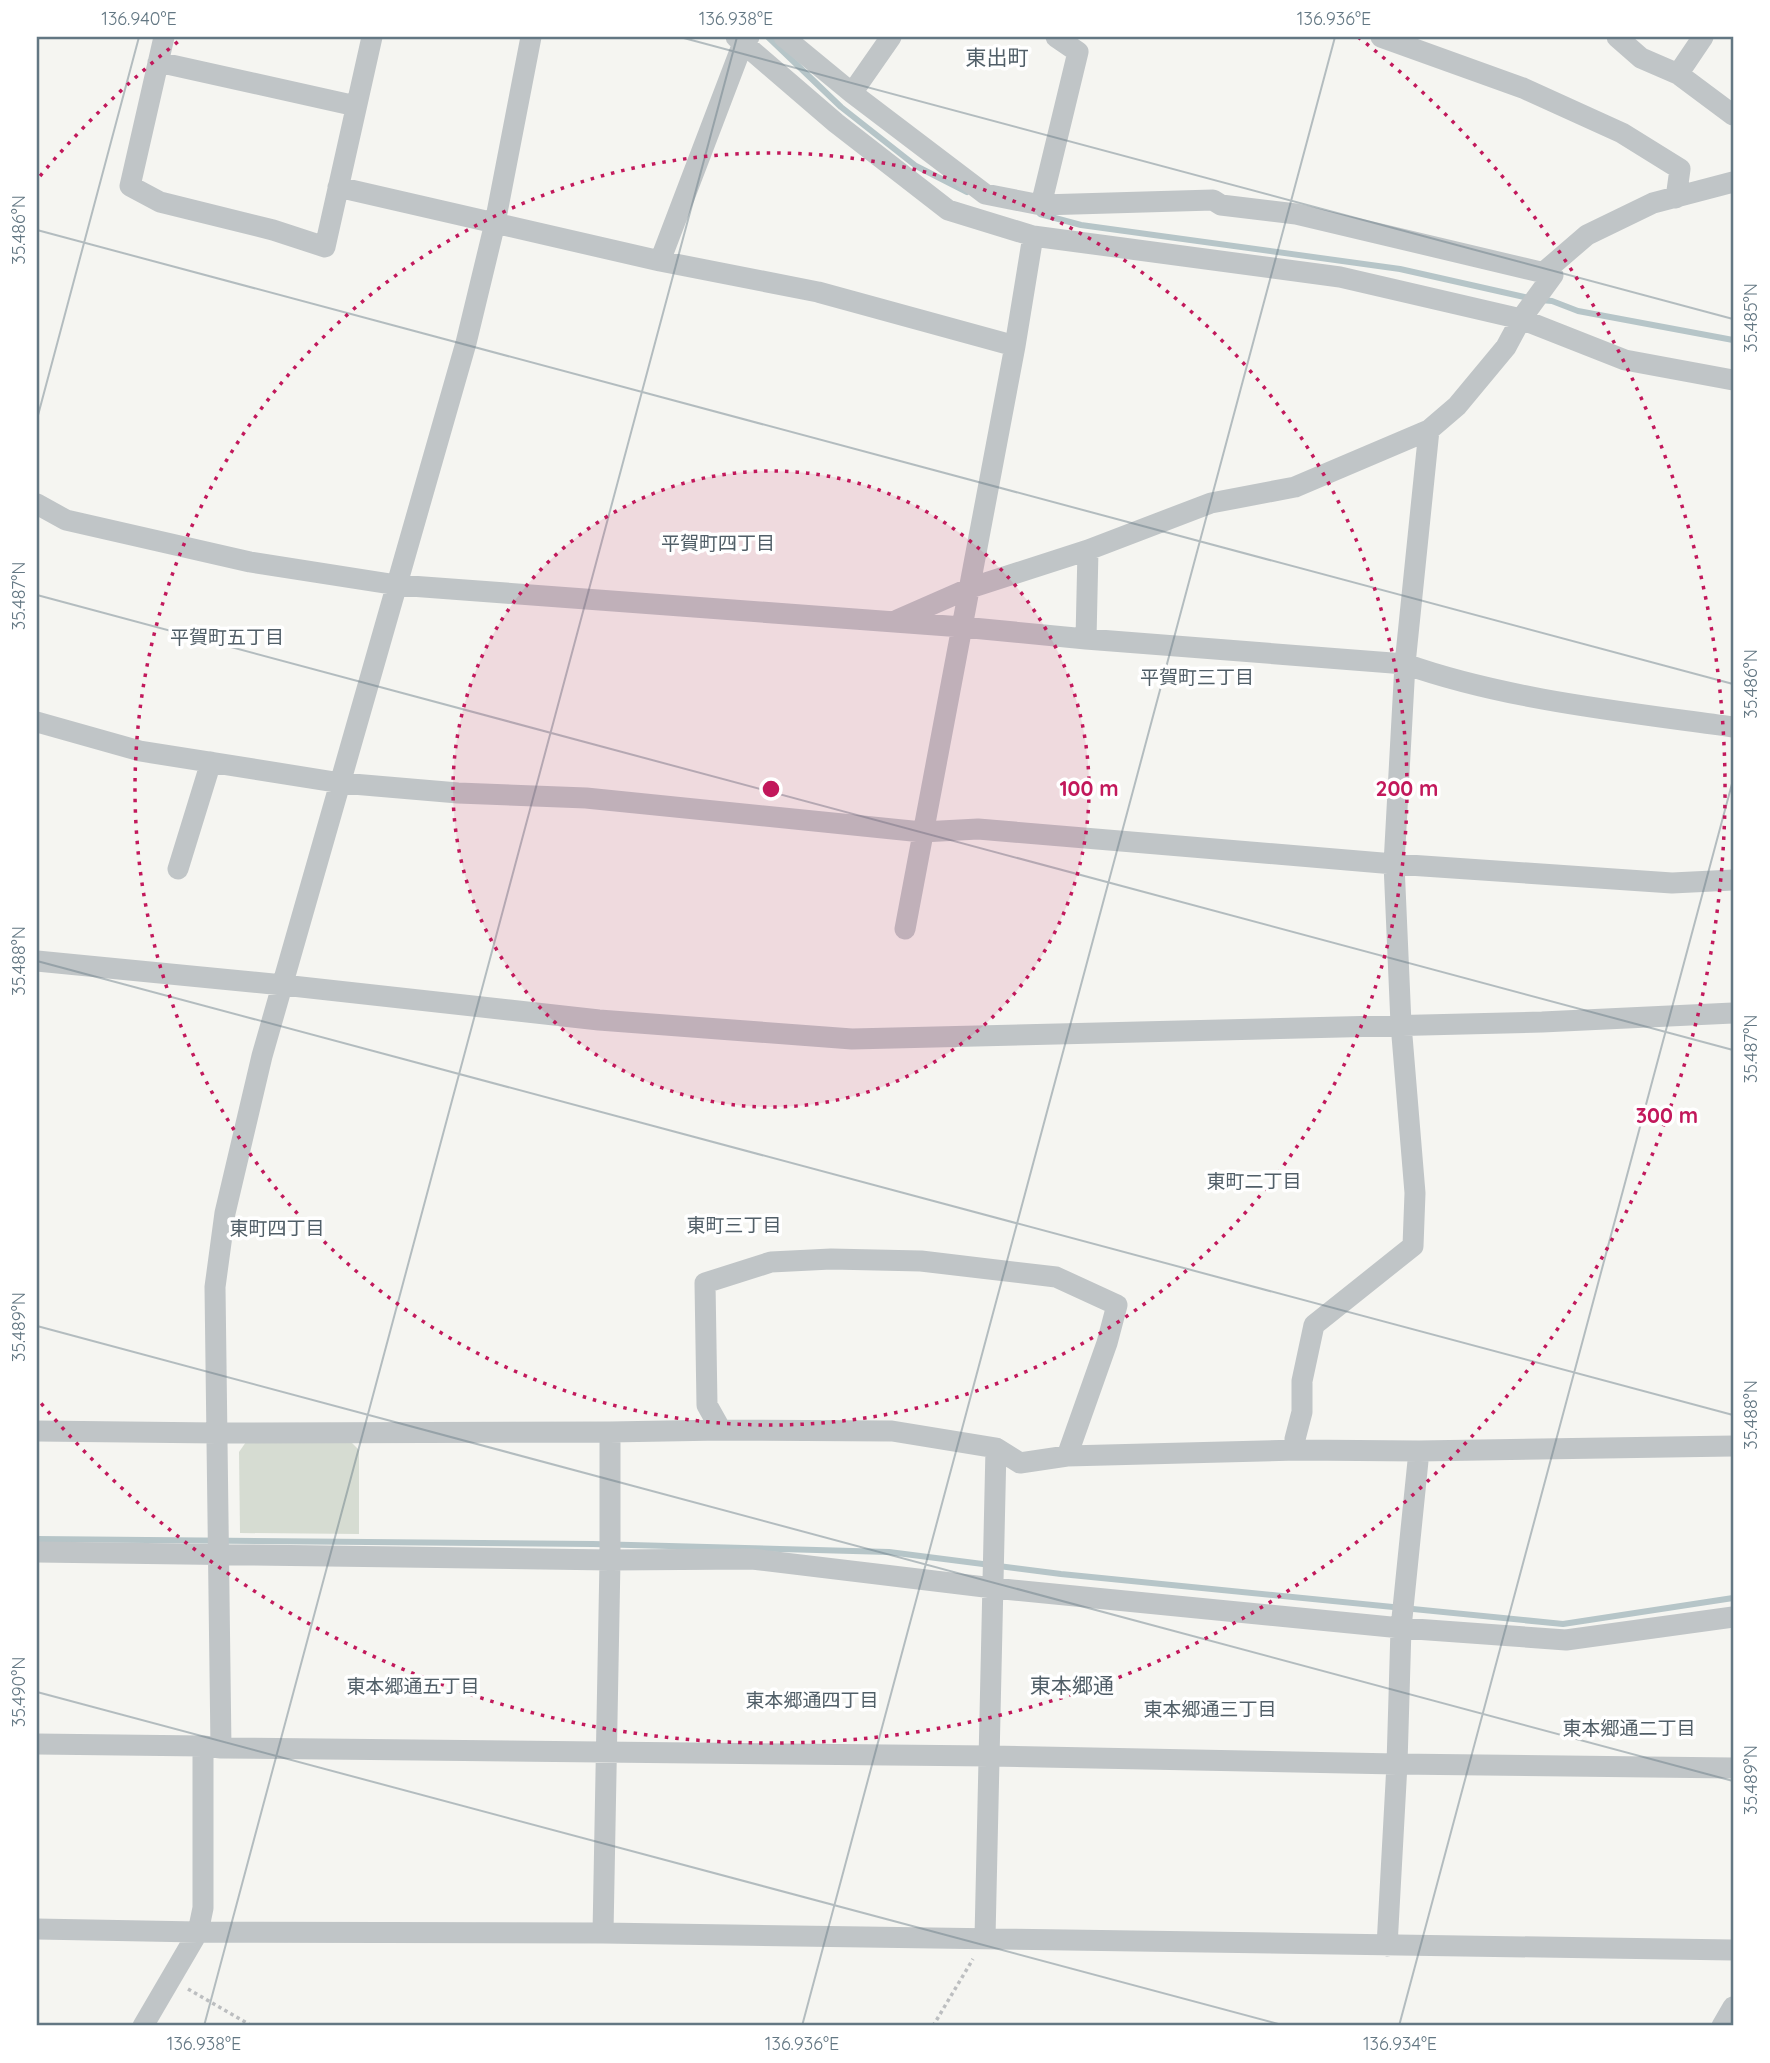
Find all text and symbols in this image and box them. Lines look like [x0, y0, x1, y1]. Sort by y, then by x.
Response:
text: 136.940°E [101, 7, 177, 30]
text: 136.938°E [699, 7, 773, 30]
text: 136.936°E [1297, 7, 1371, 30]
district label: 東出町 [966, 44, 1029, 70]
text: 35.486°N [7, 195, 30, 265]
text: 35.485°N [1739, 283, 1762, 353]
district label: 平賀町四丁目 [661, 531, 775, 555]
text: 35.487°N [7, 562, 30, 630]
district label: 平賀町五丁目 [170, 625, 284, 649]
text: 35.486°N [1739, 649, 1762, 719]
district label: 平賀町三丁目 [1140, 665, 1254, 689]
text: 100 m [1059, 775, 1119, 801]
text: 200 m [1376, 775, 1438, 801]
centre of rings [759, 777, 783, 801]
text: 35.488°N [7, 926, 30, 996]
text: 35.487°N [1739, 1015, 1762, 1083]
text: 300 m [1636, 1102, 1698, 1128]
district label: 東町二丁目 [1206, 1169, 1302, 1193]
district label: 東町三丁目 [686, 1213, 782, 1237]
district label: 東町四丁目 [229, 1216, 325, 1240]
text: 35.489°N [7, 1292, 30, 1362]
text: 35.488°N [1739, 1380, 1762, 1450]
text: 35.490°N [7, 1657, 30, 1727]
district label: 東本郷通 [1030, 1672, 1114, 1698]
district label: 東本郷通五丁目 [346, 1674, 480, 1698]
district label: 東本郷通四丁目 [745, 1688, 879, 1712]
district label: 東本郷通三丁目 [1143, 1697, 1277, 1721]
district label: 東本郷通二丁目 [1562, 1716, 1696, 1740]
text: 35.489°N [1739, 1745, 1762, 1815]
text: 136.938°E [167, 2032, 241, 2055]
text: 136.936°E [765, 2032, 839, 2055]
text: 136.934°E [1363, 2032, 1437, 2055]

